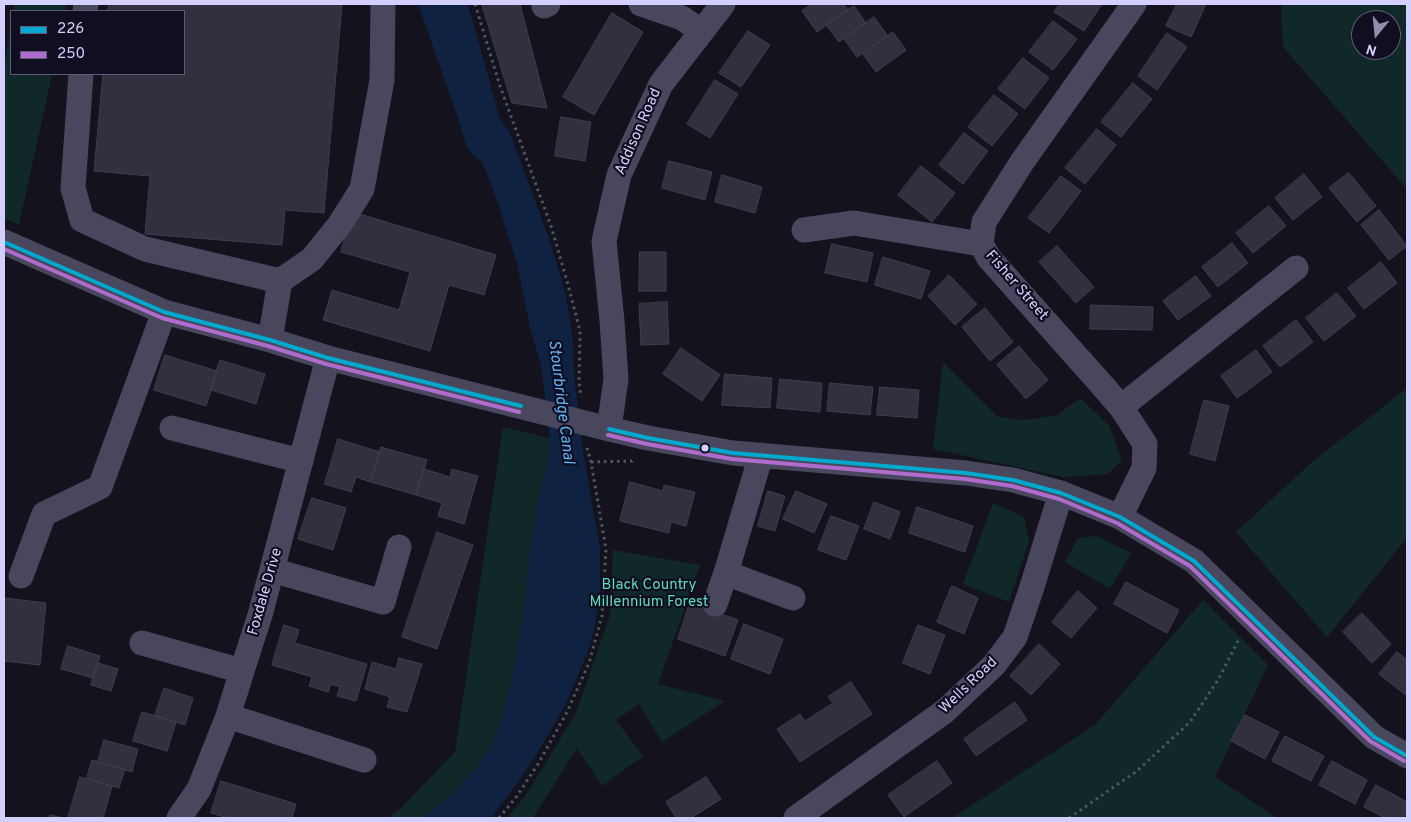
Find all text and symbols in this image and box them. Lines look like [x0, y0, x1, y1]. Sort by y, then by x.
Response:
legend [10, 10, 185, 75]
north arrow [1351, 10, 1401, 60]
text: 226 [57, 20, 84, 39]
text: N [1364, 39, 1379, 58]
text: 250 [57, 45, 85, 64]
street label: Addison Road [612, 86, 666, 178]
street label: Fisher Street [981, 247, 1051, 325]
water label: Stourbridge Canal [543, 339, 577, 465]
unlabelled marker [700, 443, 710, 453]
street label: Foxdale Drive [245, 546, 287, 638]
park label: Black Country Millennium Forest [589, 577, 709, 612]
street label: Wells Road [936, 654, 1002, 718]

